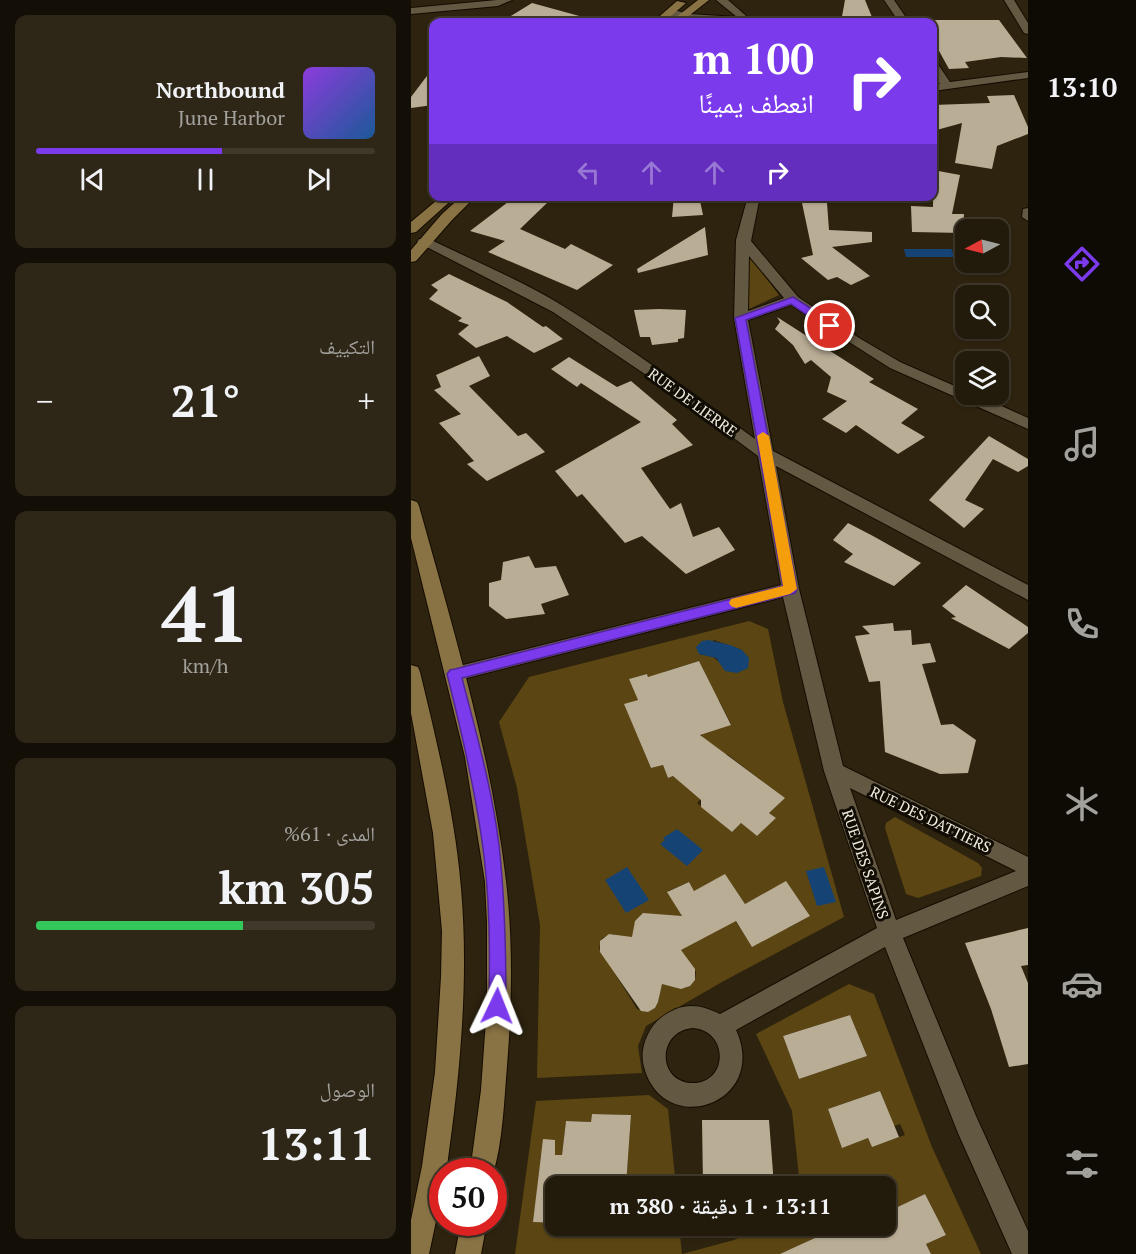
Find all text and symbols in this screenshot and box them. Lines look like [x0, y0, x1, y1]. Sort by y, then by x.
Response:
text: 100 m [693, 30, 814, 86]
icon: right [835, 42, 913, 120]
text: 13:10 [1047, 69, 1117, 105]
text: Northbound [156, 75, 285, 104]
text: انعطف يمينًا [699, 85, 814, 121]
text: June Harbor [178, 104, 285, 131]
icon: left [572, 156, 605, 189]
icon: ahead [635, 156, 668, 189]
icon: ahead [698, 156, 731, 189]
icon: right [761, 156, 794, 189]
icon: previous [76, 163, 109, 196]
icon: pause [189, 163, 222, 196]
icon: next [302, 163, 335, 196]
north arrow [955, 219, 1009, 273]
map controls [955, 219, 1009, 405]
icon: directions [1061, 243, 1103, 285]
button: search [955, 285, 1009, 339]
pin [804, 300, 855, 351]
icon: arrive [813, 309, 846, 342]
text: التكييف [319, 333, 375, 360]
button: layers [955, 351, 1009, 405]
street label: RUE DE LIERRE [645, 363, 741, 441]
text: 21° [171, 370, 240, 430]
text: − [36, 379, 54, 422]
text: + [357, 379, 375, 422]
icon: music [1061, 423, 1103, 465]
text: 41 [161, 561, 250, 664]
icon: phone [1061, 603, 1103, 645]
text: km/h [182, 652, 229, 679]
street label: RUE DES DATTIERS [867, 781, 995, 857]
icon: climate [1061, 783, 1103, 825]
street label: RUE DES SAPINS [838, 807, 894, 921]
text: المدى · 61% [284, 820, 375, 847]
text: 305 km [219, 857, 375, 917]
icon: car [1061, 963, 1103, 1005]
position arrow [465, 974, 529, 1038]
text: الوصول [320, 1076, 375, 1103]
text: 13:11 [258, 1113, 375, 1173]
icon: filters [1061, 1143, 1103, 1185]
speed limit sign: 50 [429, 1158, 507, 1236]
text: 13:11 · 1 دقيقة · 380 m [610, 1191, 831, 1220]

